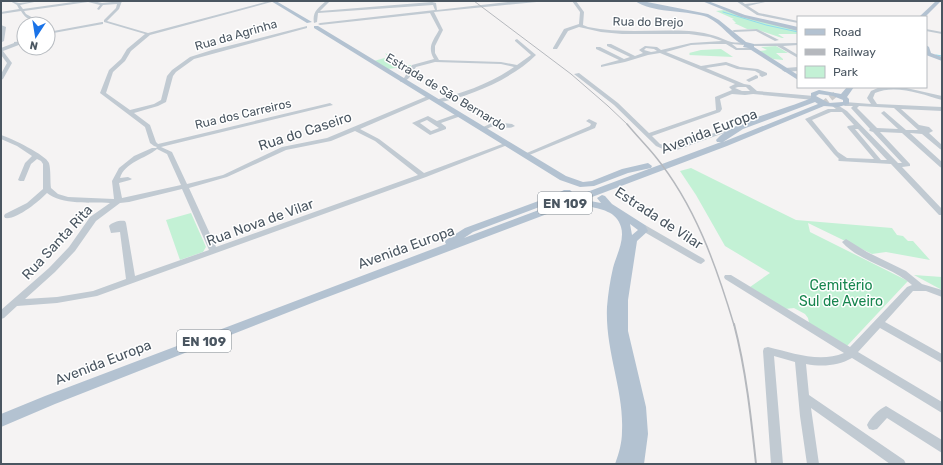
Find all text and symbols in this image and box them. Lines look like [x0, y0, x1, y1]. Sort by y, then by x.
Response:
street label: Rua do Brejo [613, 14, 684, 30]
north arrow [16, 16, 56, 56]
legend [797, 16, 927, 88]
street label: Rua da Agrinha [193, 17, 279, 53]
text: Road [833, 25, 861, 39]
text: N [29, 38, 39, 52]
text: Railway [833, 45, 876, 59]
street label: Estrada de São Bernardo [383, 50, 509, 134]
text: Park [833, 65, 859, 79]
street label: Rua dos Carreiros [193, 96, 293, 132]
street label: Avenida Europa [659, 105, 760, 158]
street label: Rua do Caseiro [256, 108, 354, 155]
street label: Estrada de Vilar [611, 184, 707, 254]
road number: EN 109 [538, 192, 592, 214]
street label: Rua Nova de Vilar [204, 195, 317, 250]
street label: Rua Santa Rita [18, 201, 96, 283]
street label: Avenida Europa [355, 222, 457, 273]
park label: Cemitério Sul de Aveiro [799, 277, 883, 310]
road number: EN 109 [177, 330, 231, 352]
street label: Avenida Europa [53, 336, 154, 389]

